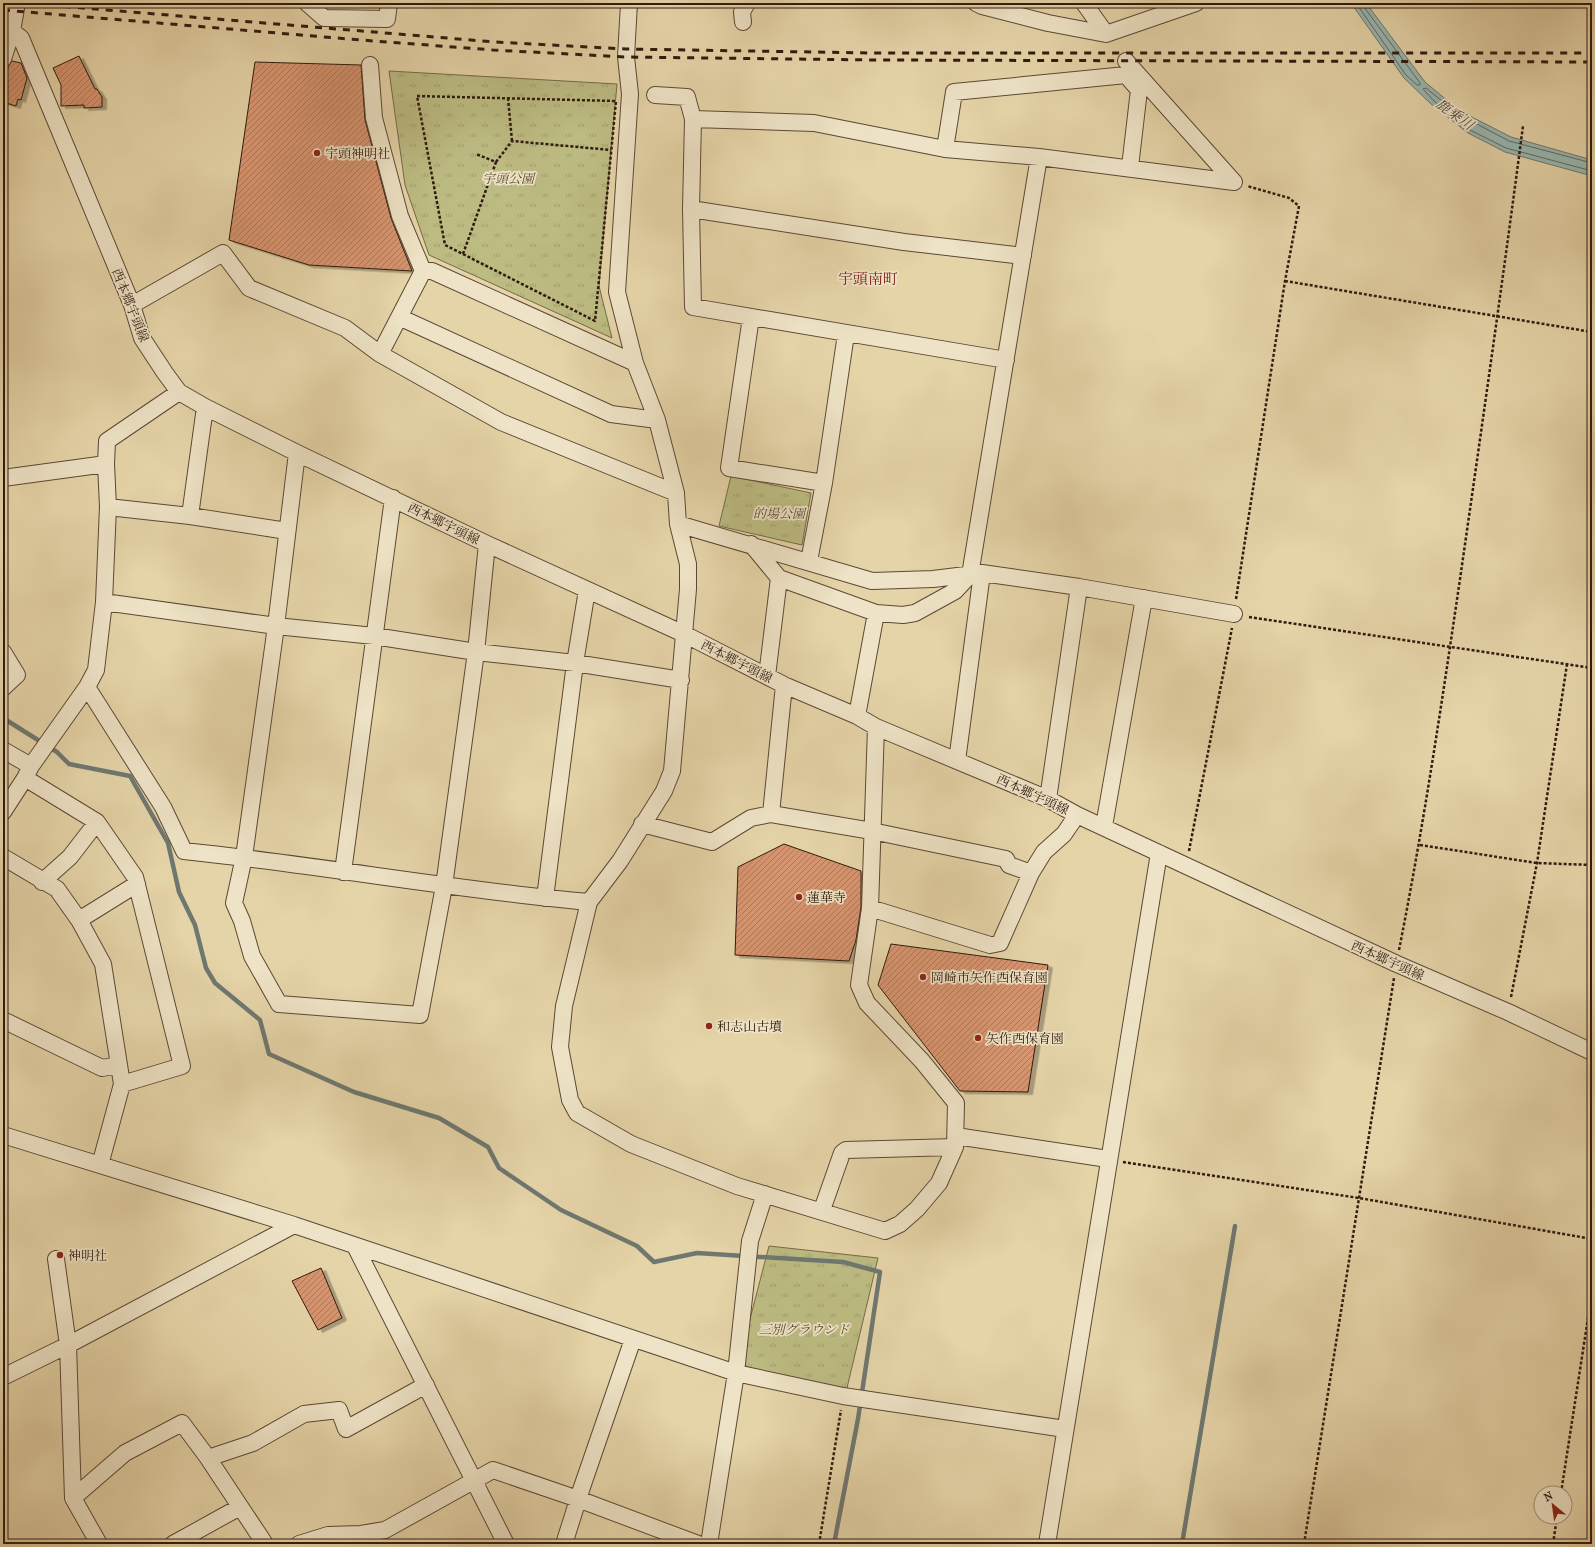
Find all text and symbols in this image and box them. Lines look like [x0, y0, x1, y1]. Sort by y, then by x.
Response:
water label: 鹿乗川 [1433, 95, 1478, 135]
place label: 宇頭神明社 [325, 146, 390, 161]
marker: 宇頭神明社 [312, 148, 322, 158]
park label: 宇頭公園 [482, 171, 536, 186]
street label: 西本郷宇頭線 [109, 266, 152, 344]
district label: 宇頭南町 [838, 270, 898, 288]
street label: 西本郷宇頭線 [405, 500, 482, 547]
park label: 的場公園 [753, 506, 807, 521]
street label: 西本郷宇頭線 [699, 637, 775, 686]
street label: 西本郷宇頭線 [994, 771, 1071, 818]
place label: 蓮華寺 [807, 890, 846, 905]
marker: 蓮華寺 [794, 892, 804, 902]
street label: 西本郷宇頭線 [1349, 938, 1426, 983]
place label: 岡崎市矢作西保育園 [931, 970, 1048, 985]
marker: 岡崎市矢作西保育園 [918, 972, 928, 982]
place label: 和志山古墳 [717, 1019, 782, 1034]
marker: 和志山古墳 [704, 1021, 714, 1031]
place label: 矢作西保育園 [986, 1031, 1064, 1046]
marker: 矢作西保育園 [973, 1033, 983, 1043]
place label: 神明社 [68, 1248, 107, 1263]
marker: 神明社 [55, 1250, 65, 1260]
park label: 三別グラウンド [758, 1322, 850, 1337]
north arrow [1533, 1485, 1573, 1525]
text: N [1542, 1489, 1556, 1504]

